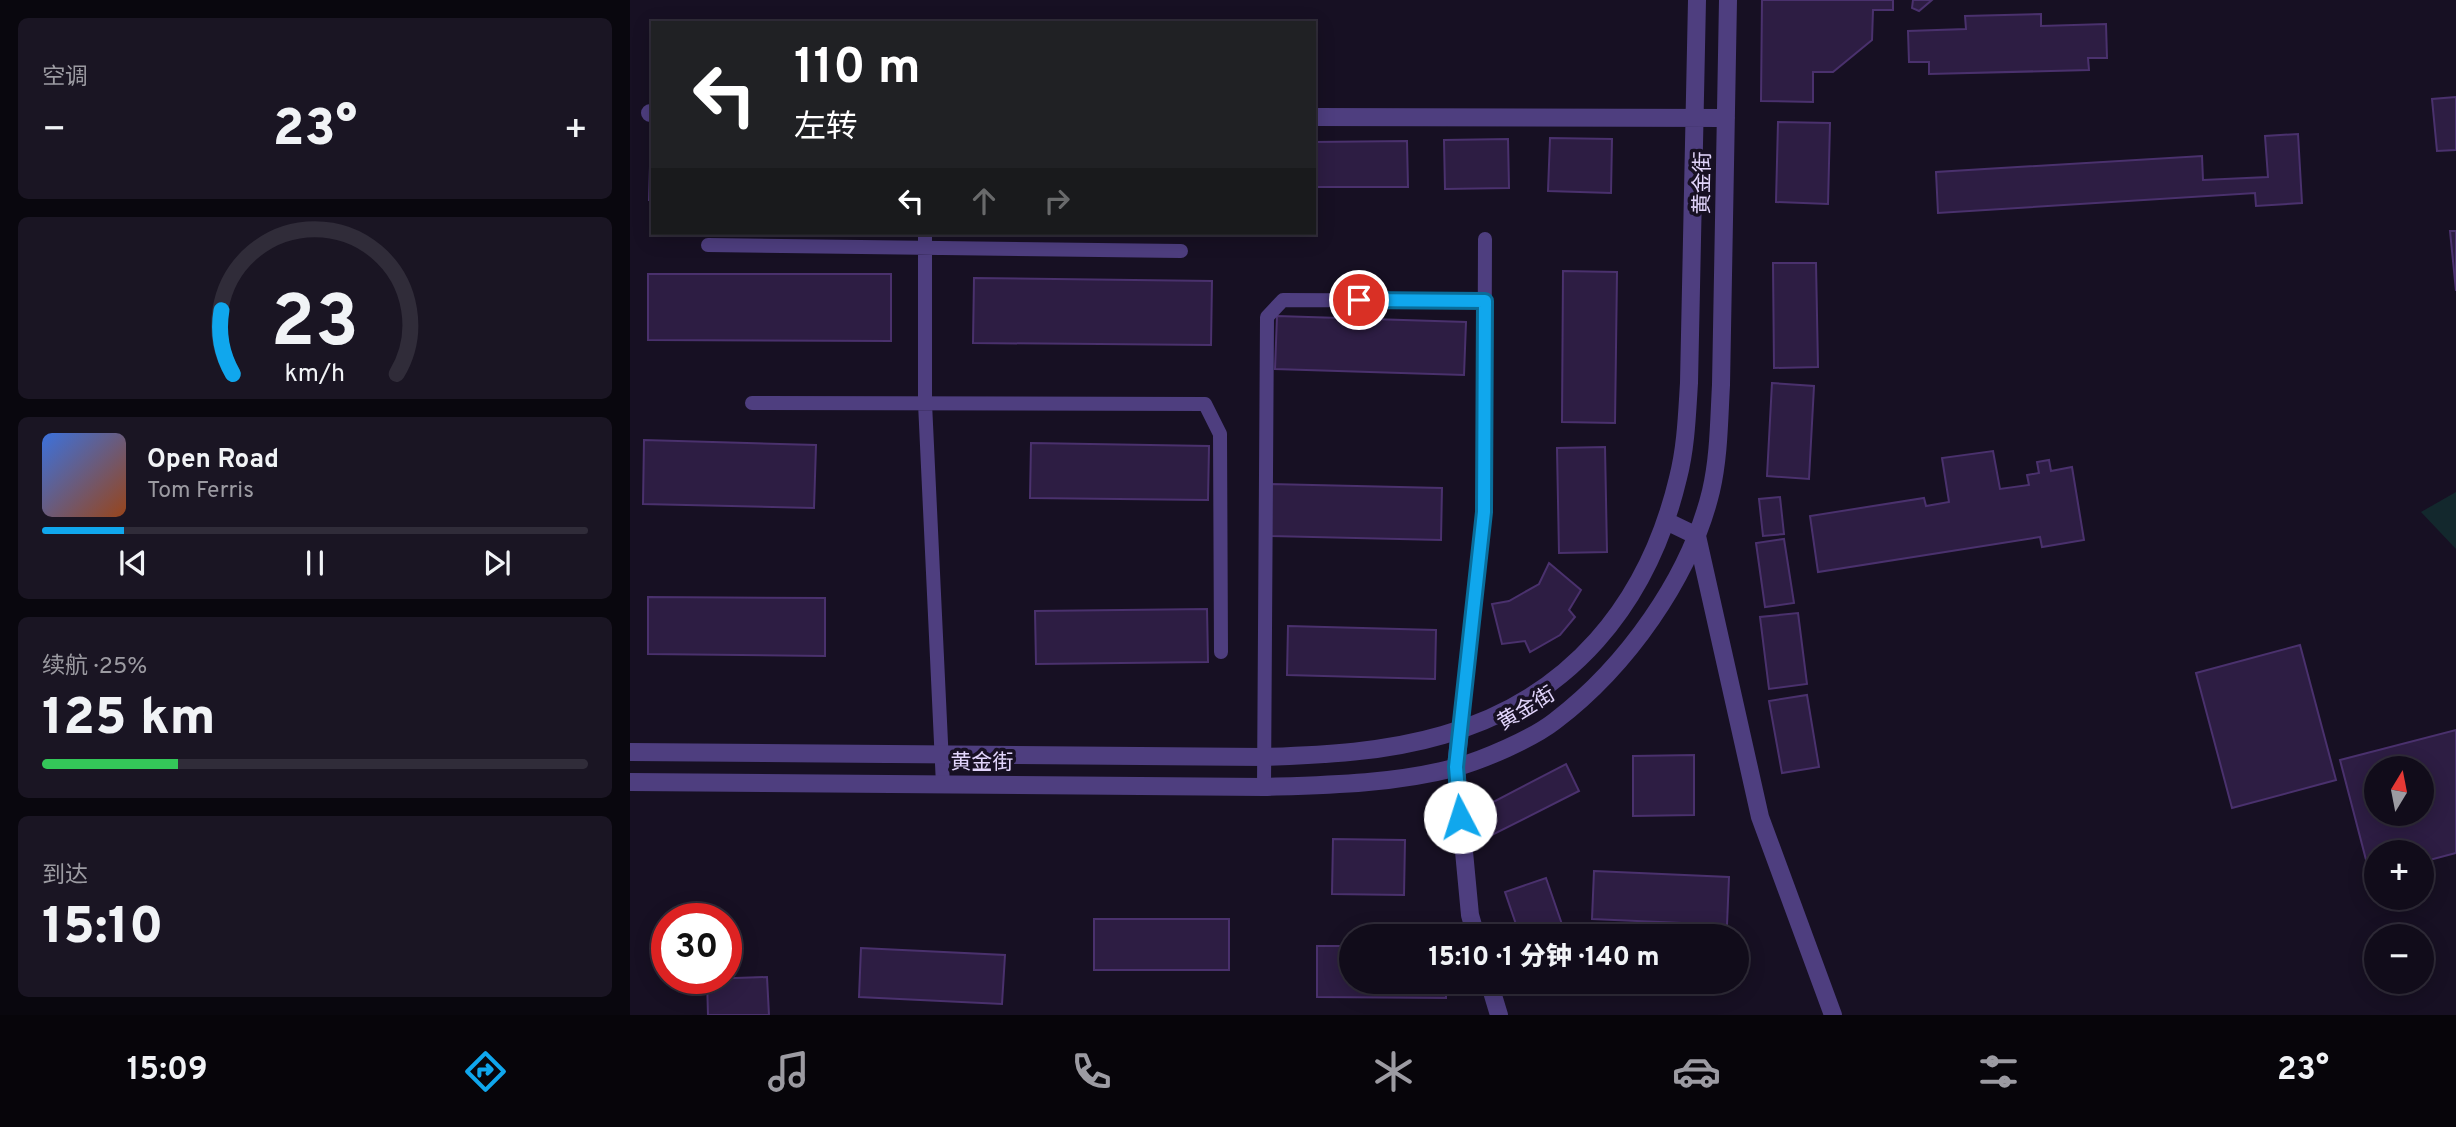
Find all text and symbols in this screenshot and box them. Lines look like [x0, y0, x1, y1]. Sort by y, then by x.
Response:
text: 110 m [794, 39, 921, 101]
icon: left [679, 49, 770, 140]
text: 空调 [42, 64, 88, 93]
text: 23° [273, 98, 357, 164]
text: − [42, 107, 67, 156]
text: + [563, 107, 588, 156]
text: 左转 [794, 109, 858, 149]
street label: 黄金街 [1689, 151, 1718, 215]
icon: left [892, 182, 930, 220]
icon: ahead [965, 182, 1003, 220]
icon: right [1038, 182, 1076, 220]
pin [1329, 270, 1389, 330]
text: 23 [271, 281, 359, 373]
icon: arrive [1340, 281, 1378, 319]
text: km/h [285, 359, 345, 391]
text: Open Road [147, 444, 279, 477]
text: Tom Ferris [147, 477, 254, 506]
icon: previous [114, 544, 152, 582]
icon: pause [296, 544, 334, 582]
icon: next [478, 544, 516, 582]
text: 续航 · 25% [42, 653, 147, 682]
street label: 黄金街 [1493, 681, 1561, 737]
text: 125 km [42, 687, 216, 753]
street label: 黄金街 [951, 750, 1014, 777]
north arrow [2364, 756, 2434, 826]
map controls [2364, 756, 2434, 994]
position arrow [1423, 780, 1497, 854]
button: + [2364, 840, 2434, 910]
text: 到达 [42, 862, 88, 891]
text: 15:10 [42, 896, 164, 962]
speed limit sign: 30 [651, 903, 742, 994]
button: − [2364, 924, 2434, 994]
text: 15:10 · 1 分钟 · 140 m [1428, 942, 1660, 975]
icon: directions [461, 1047, 510, 1096]
icon: music [764, 1047, 813, 1096]
icon: phone [1067, 1047, 1116, 1096]
icon: climate [1369, 1047, 1418, 1096]
icon: car [1672, 1047, 1721, 1096]
icon: filters [1974, 1047, 2023, 1096]
text: 15:09 [127, 1051, 208, 1091]
text: 23° [2277, 1051, 2329, 1091]

